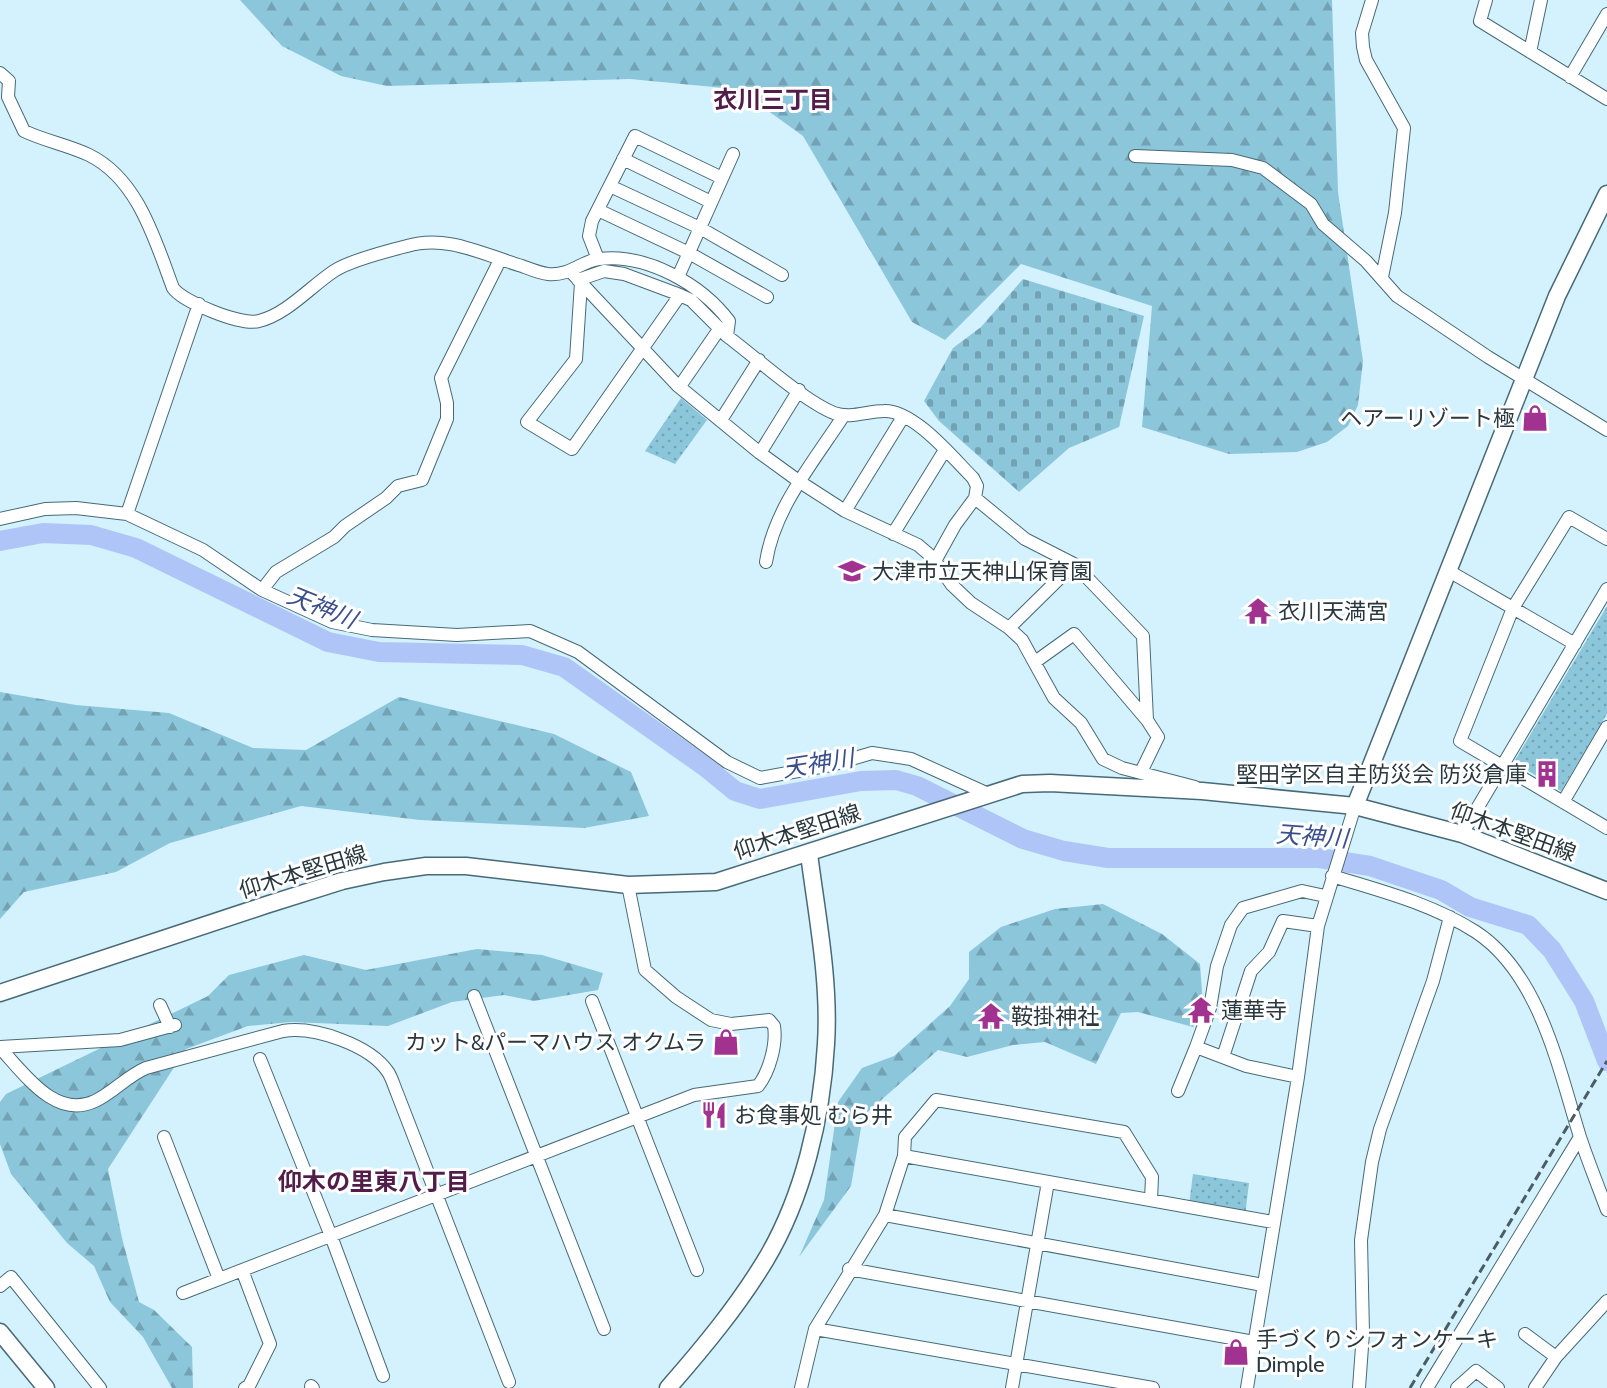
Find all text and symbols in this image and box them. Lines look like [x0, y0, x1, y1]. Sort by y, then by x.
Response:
district label: 衣川三丁目 [713, 85, 833, 114]
shop icon: ヘアーリゾート極 [1520, 403, 1550, 433]
place label: ヘアーリゾート極 [1340, 405, 1515, 432]
school or university icon: 大津市立天神山保育園 [837, 556, 867, 586]
place label: 大津市立天神山保育園 [872, 558, 1092, 585]
water label: 天神川 [283, 580, 364, 635]
temple icon: 衣川天満宮 [1243, 596, 1273, 626]
place label: 衣川天満宮 [1278, 598, 1388, 625]
water label: 天神川 [780, 743, 859, 783]
building icon: 堅田学区自主防災会 防災倉庫 [1532, 759, 1562, 789]
place label: 堅田学区自主防災会 防災倉庫 [1236, 761, 1527, 788]
street label: 仰木本堅田線 [1446, 797, 1580, 867]
street label: 仰木本堅田線 [730, 799, 864, 865]
water label: 天神川 [1275, 819, 1352, 853]
street label: 仰木本堅田線 [236, 840, 370, 904]
temple icon: 蓮華寺 [1186, 995, 1216, 1025]
place label: 蓮華寺 [1221, 997, 1287, 1024]
temple icon: 鞍掛神社 [976, 1001, 1006, 1031]
place label: 鞍掛神社 [1011, 1003, 1099, 1030]
shop icon: カット&パーマハウス オクムラ [711, 1027, 741, 1057]
place label: カット&パーマハウス オクムラ [405, 1029, 706, 1056]
restaurant icon: お食事処 むら井 [699, 1100, 729, 1130]
place label: お食事処 むら井 [734, 1102, 893, 1129]
district label: 仰木の里東八丁目 [278, 1167, 470, 1196]
place label: 手づくりシフォンケーキ Dimple [1256, 1326, 1498, 1378]
shop icon: 手づくりシフォンケーキ Dimple [1221, 1337, 1251, 1367]

